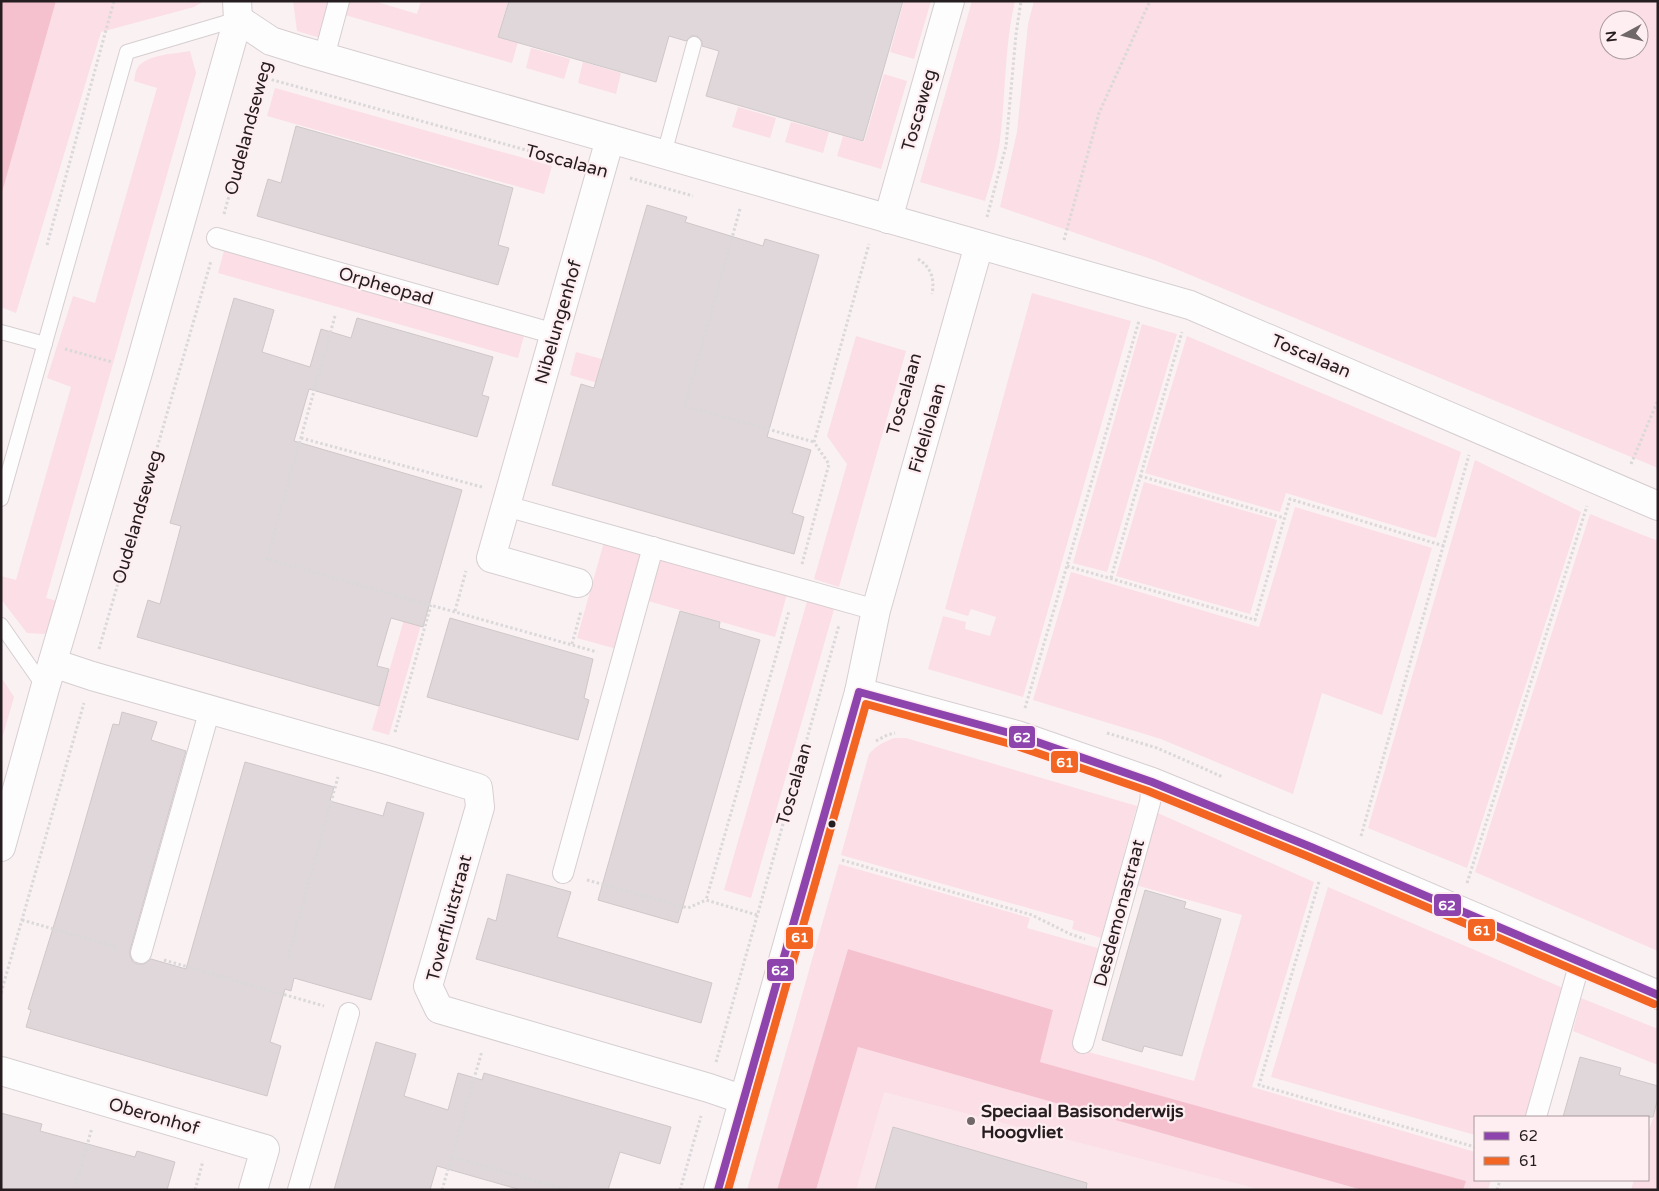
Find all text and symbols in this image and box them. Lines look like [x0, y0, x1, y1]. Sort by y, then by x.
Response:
north arrow [1599, 10, 1649, 60]
text: N [1602, 30, 1621, 43]
street label: Oudelandseweg [219, 58, 277, 198]
street label: Toscaweg [897, 66, 941, 154]
street label: Toscalaan [523, 139, 611, 183]
street label: Nibelungenhof [530, 257, 586, 387]
street label: Orpheopad [336, 262, 436, 310]
street label: Toscalaan [1268, 329, 1354, 383]
street label: Toscalaan [882, 350, 926, 438]
street label: Fideliolaan [904, 381, 950, 475]
street label: Oudelandseweg [107, 447, 167, 587]
line badge: 62 [1008, 725, 1036, 749]
text: 62 [1013, 729, 1031, 746]
street label: Toscalaan [772, 740, 816, 828]
line badge: 61 [1050, 750, 1079, 774]
text: 61 [1056, 754, 1074, 771]
unlabelled marker [827, 819, 837, 829]
street label: Desdemonastraat [1089, 837, 1149, 989]
street label: Toverfluitstraat [422, 852, 476, 984]
line badge: 62 [1433, 893, 1462, 917]
text: 62 [1438, 897, 1456, 914]
line badge: 61 [1467, 918, 1496, 942]
text: 61 [1473, 922, 1491, 939]
line badge: 61 [785, 926, 814, 950]
text: 61 [791, 929, 809, 946]
line badge: 62 [766, 958, 795, 982]
text: 62 [771, 962, 789, 979]
street label: Oberonhof [106, 1093, 202, 1139]
place label: Speciaal Basisonderwijs Hoogvliet [981, 1100, 1184, 1143]
marker: Speciaal Basisonderwijs Hoogvliet [965, 1115, 977, 1127]
legend [1474, 1116, 1649, 1181]
text: 62 [1519, 1127, 1538, 1145]
text: 61 [1519, 1152, 1538, 1170]

